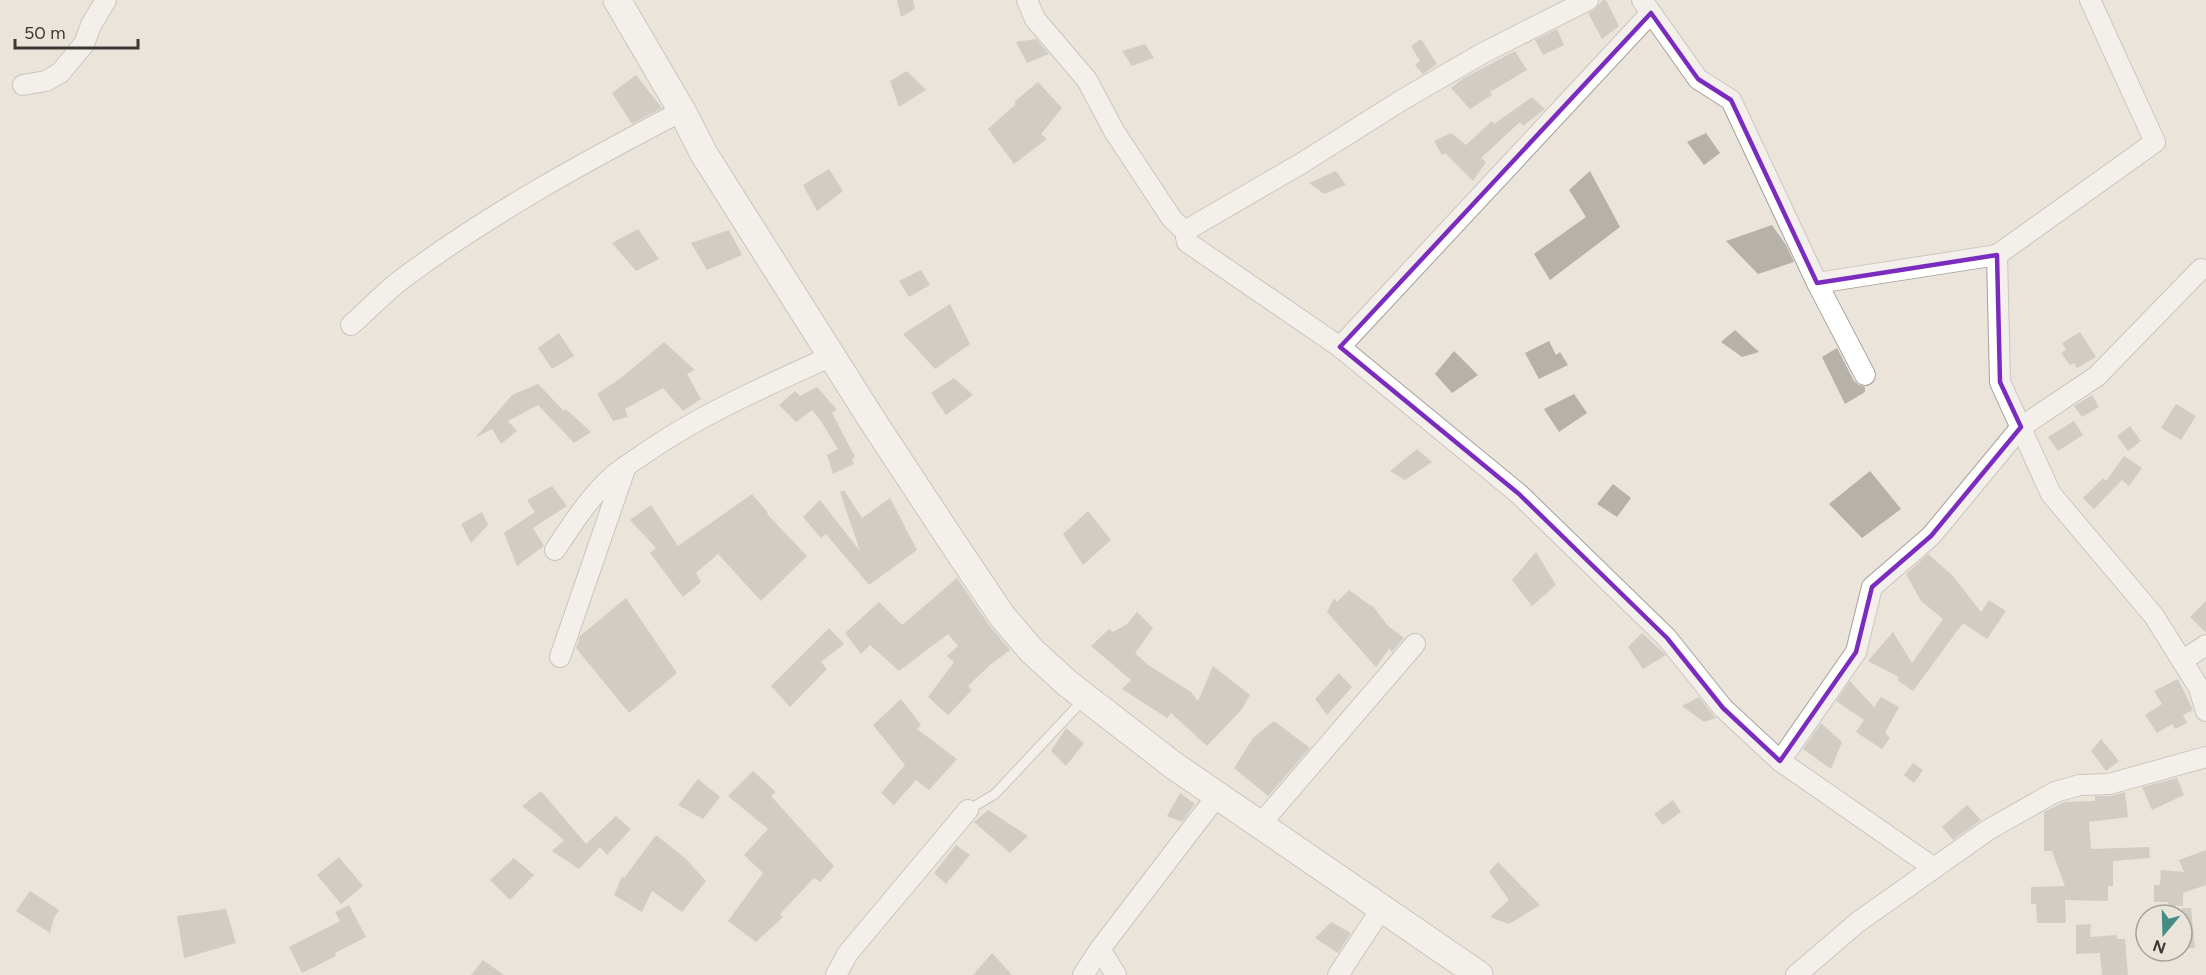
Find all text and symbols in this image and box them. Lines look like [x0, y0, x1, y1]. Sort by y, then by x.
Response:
scale bar [15, 12, 138, 50]
text: 50 m [24, 22, 66, 44]
north arrow [2134, 903, 2194, 963]
text: N [2150, 936, 2168, 958]

